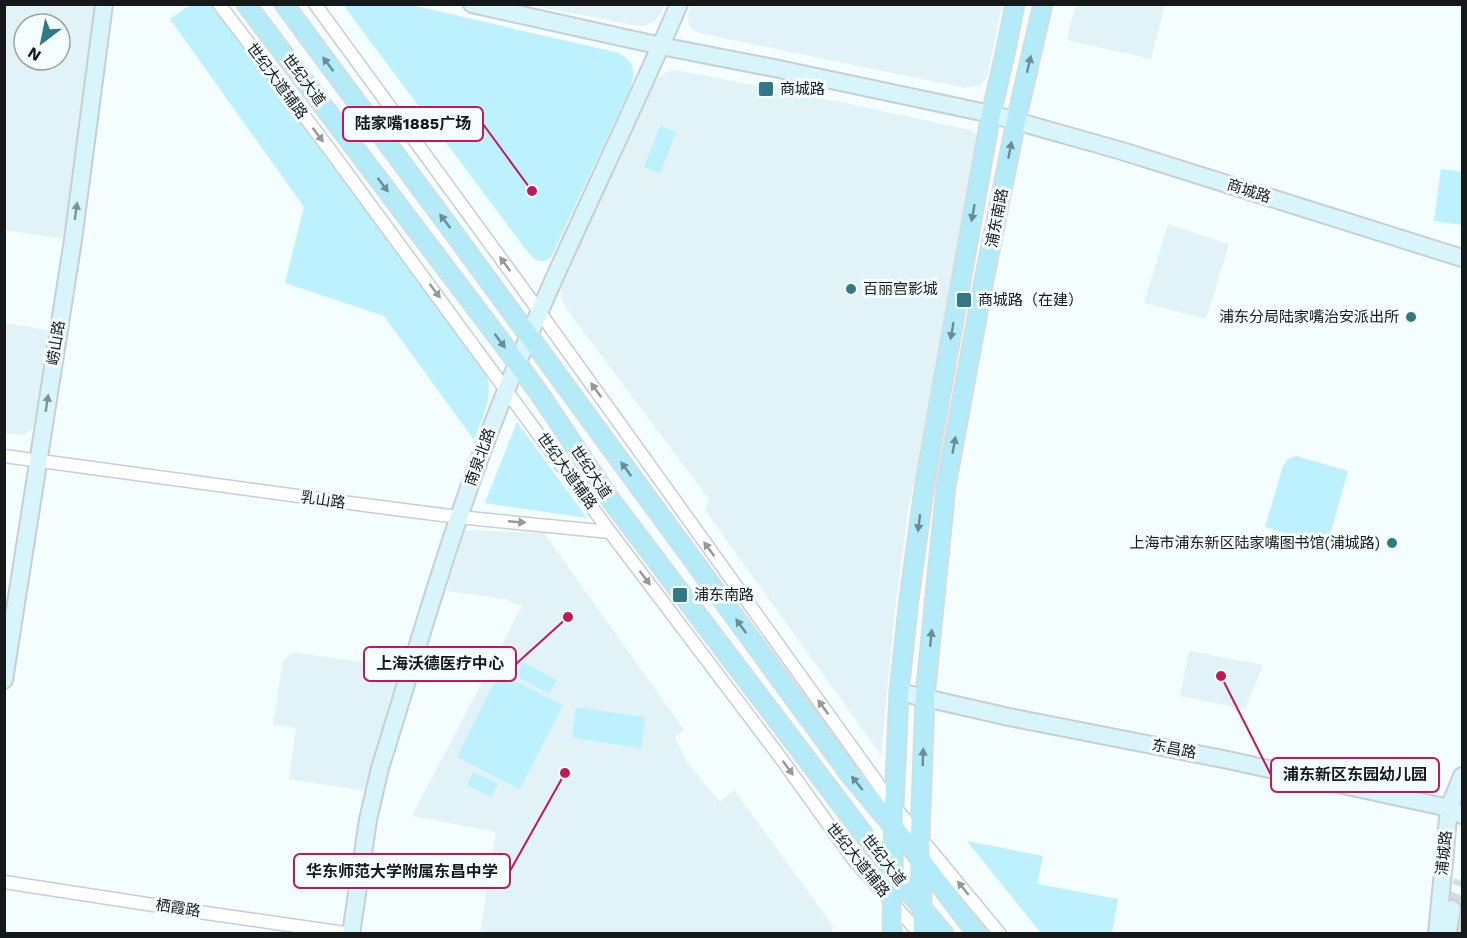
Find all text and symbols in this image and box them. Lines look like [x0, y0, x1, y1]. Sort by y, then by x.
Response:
north arrow [12, 12, 72, 72]
street label: 世纪大道辅路 [243, 40, 311, 122]
text: N [24, 43, 44, 65]
street label: 世纪大道 [279, 51, 329, 109]
one-way arrow [1025, 54, 1034, 73]
one-way arrow [323, 57, 335, 72]
marker: 商城路 [757, 80, 775, 98]
place label: 商城路 [780, 80, 825, 98]
callout: 陆家嘴1885广场 [343, 107, 483, 141]
text: 陆家嘴1885广场 [355, 114, 471, 133]
one-way arrow [312, 127, 324, 142]
one-way arrow [1006, 140, 1015, 159]
street label: 商城路 [1225, 175, 1273, 207]
one-way arrow [377, 177, 389, 193]
street label: 浦东南路 [982, 187, 1012, 249]
one-way arrow [72, 201, 81, 220]
one-way arrow [968, 204, 977, 223]
one-way arrow [439, 213, 451, 228]
one-way arrow [499, 256, 511, 271]
place label: 百丽宫影城 [863, 280, 938, 298]
marker: 百丽宫影城 [844, 282, 858, 296]
one-way arrow [428, 284, 440, 299]
marker: 商城路（在建） [955, 291, 973, 309]
place label: 商城路（在建） [978, 291, 1083, 309]
place label: 浦东分局陆家嘴治安派出所 [1219, 308, 1399, 326]
marker: 浦东分局陆家嘴治安派出所 [1404, 310, 1418, 324]
street label: 崂山路 [44, 319, 68, 367]
one-way arrow [947, 321, 956, 340]
one-way arrow [494, 333, 506, 349]
one-way arrow [590, 383, 602, 399]
one-way arrow [43, 394, 52, 413]
street label: 南泉北路 [461, 426, 499, 488]
street label: 世纪大道辅路 [533, 429, 601, 513]
one-way arrow [949, 435, 958, 454]
street label: 世纪大道 [567, 442, 615, 502]
one-way arrow [620, 461, 632, 477]
street label: 乳山路 [299, 488, 347, 512]
one-way arrow [915, 513, 924, 532]
one-way arrow [507, 517, 526, 527]
place label: 上海市浦东新区陆家嘴图书馆(浦城路) [1129, 534, 1380, 552]
marker: 上海市浦东新区陆家嘴图书馆(浦城路) [1385, 536, 1399, 550]
one-way arrow [703, 541, 715, 557]
one-way arrow [639, 571, 651, 586]
marker: 浦东南路 [671, 586, 689, 604]
place label: 浦东南路 [694, 586, 754, 604]
one-way arrow [736, 619, 748, 634]
one-way arrow [926, 629, 936, 648]
callout: 上海沃德医疗中心 [364, 647, 516, 681]
text: 上海沃德医疗中心 [376, 654, 504, 673]
one-way arrow [817, 700, 829, 716]
street label: 东昌路 [1150, 736, 1198, 762]
one-way arrow [918, 747, 928, 766]
callout: 浦东新区东园幼儿园 [1271, 758, 1439, 792]
one-way arrow [781, 761, 793, 776]
text: 浦东新区东园幼儿园 [1283, 765, 1427, 784]
one-way arrow [851, 776, 864, 791]
street label: 世纪大道辅路 [823, 819, 893, 901]
street label: 浦城路 [1433, 830, 1455, 876]
street label: 世纪大道 [858, 831, 910, 889]
callout: 华东师范大学附属东昌中学 [294, 854, 510, 888]
text: 华东师范大学附属东昌中学 [306, 862, 498, 881]
one-way arrow [956, 880, 969, 896]
street label: 栖霞路 [154, 896, 202, 920]

